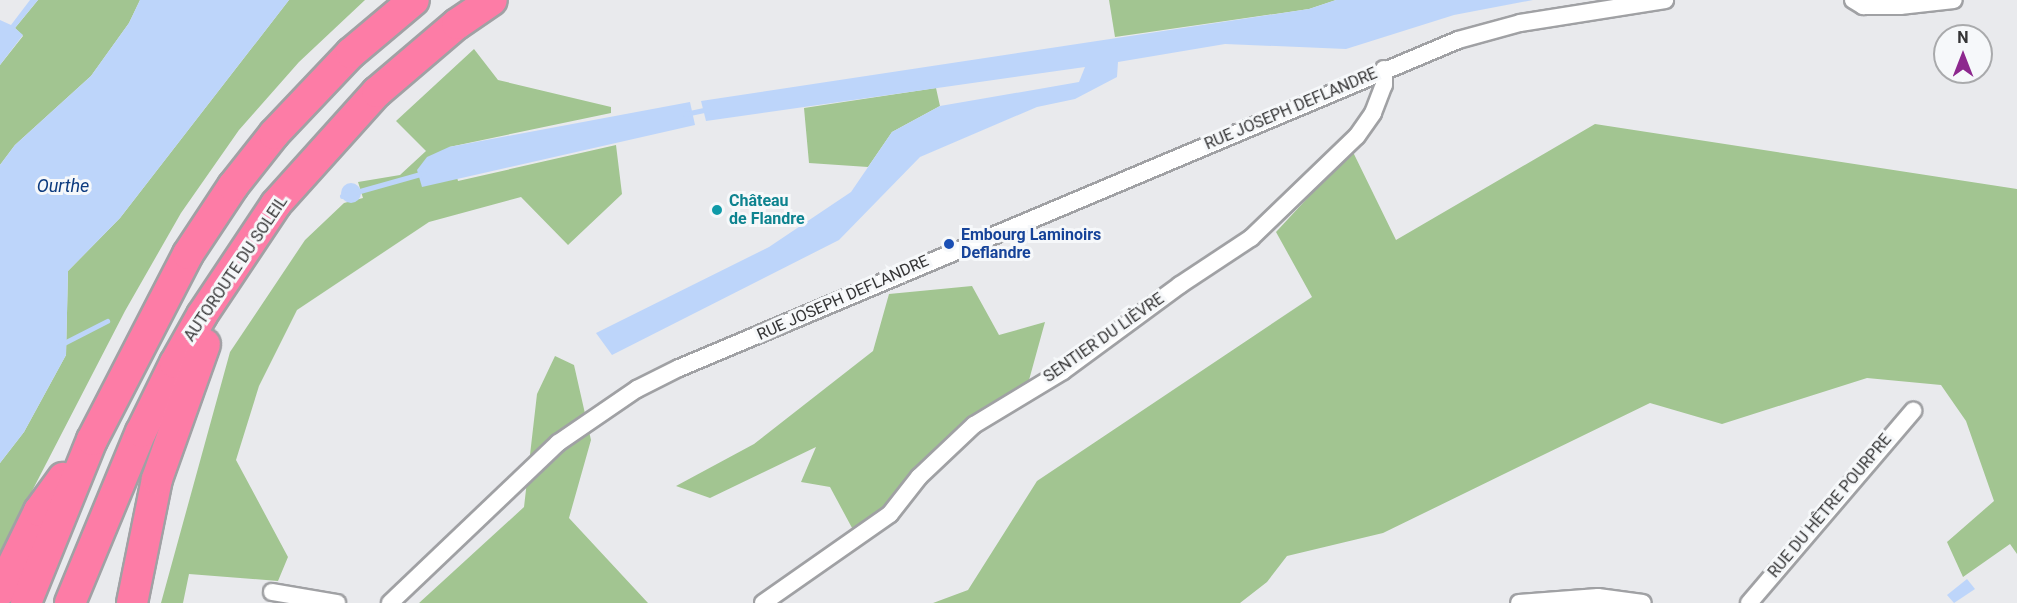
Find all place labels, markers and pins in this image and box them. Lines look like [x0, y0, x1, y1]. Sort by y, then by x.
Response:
place label: Château de Flandre [729, 191, 805, 229]
marker: Château de Flandre [710, 203, 724, 217]
place label: Embourg Laminoirs Deflandre [961, 225, 1101, 263]
marker: Embourg Laminoirs Deflandre [942, 237, 956, 251]

